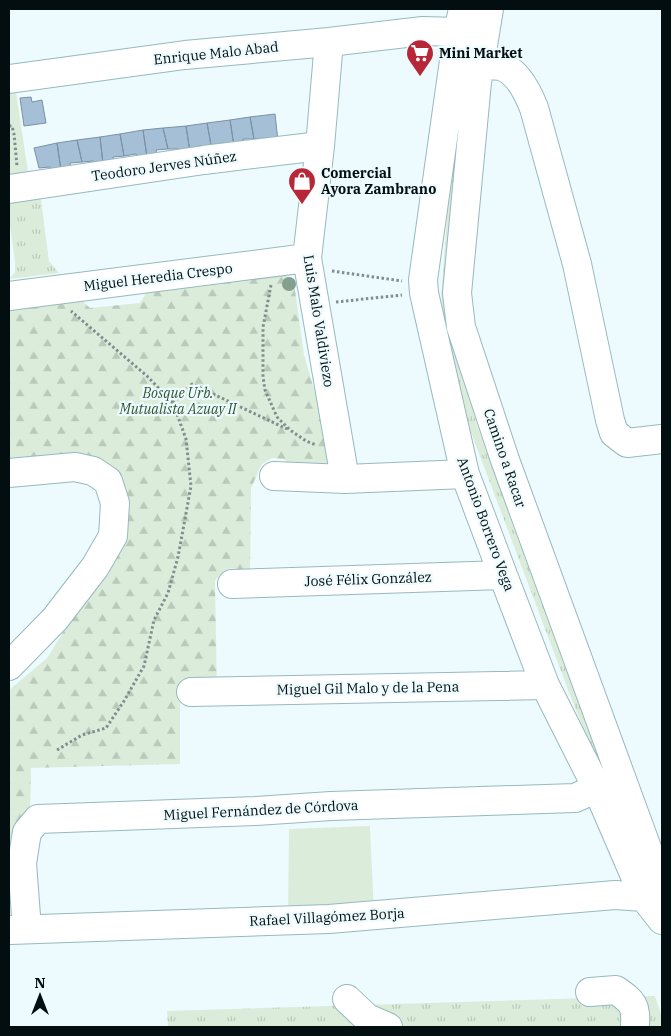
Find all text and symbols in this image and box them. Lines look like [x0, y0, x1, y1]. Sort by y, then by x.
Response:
street label: Enrique Malo Abad [153, 37, 280, 69]
supermarket icon: Mini Market [405, 38, 435, 77]
place label: Mini Market [439, 44, 523, 62]
street label: Teodoro Jerves Núñez [90, 147, 238, 185]
place label: Comercial Ayora Zambrano [321, 164, 436, 198]
shop icon: Comercial Ayora Zambrano [287, 166, 317, 205]
street label: Luis Malo Valdiviezo [300, 253, 338, 389]
street label: Miguel Heredia Crespo [82, 259, 234, 295]
park label: Bosque Urb. Mutualista Azuay II [118, 384, 238, 418]
street label: Camino a Racar [480, 406, 531, 511]
street label: Antonio Borrero Vega [453, 454, 519, 594]
street label: José Félix González [304, 568, 432, 590]
street label: Miguel Gil Malo y de la Pena [277, 677, 460, 699]
street label: Miguel Fernández de Córdova [163, 796, 359, 824]
street label: Rafael Villagómez Borja [249, 904, 406, 930]
north arrow [15, 971, 65, 1021]
text: N [34, 974, 46, 992]

